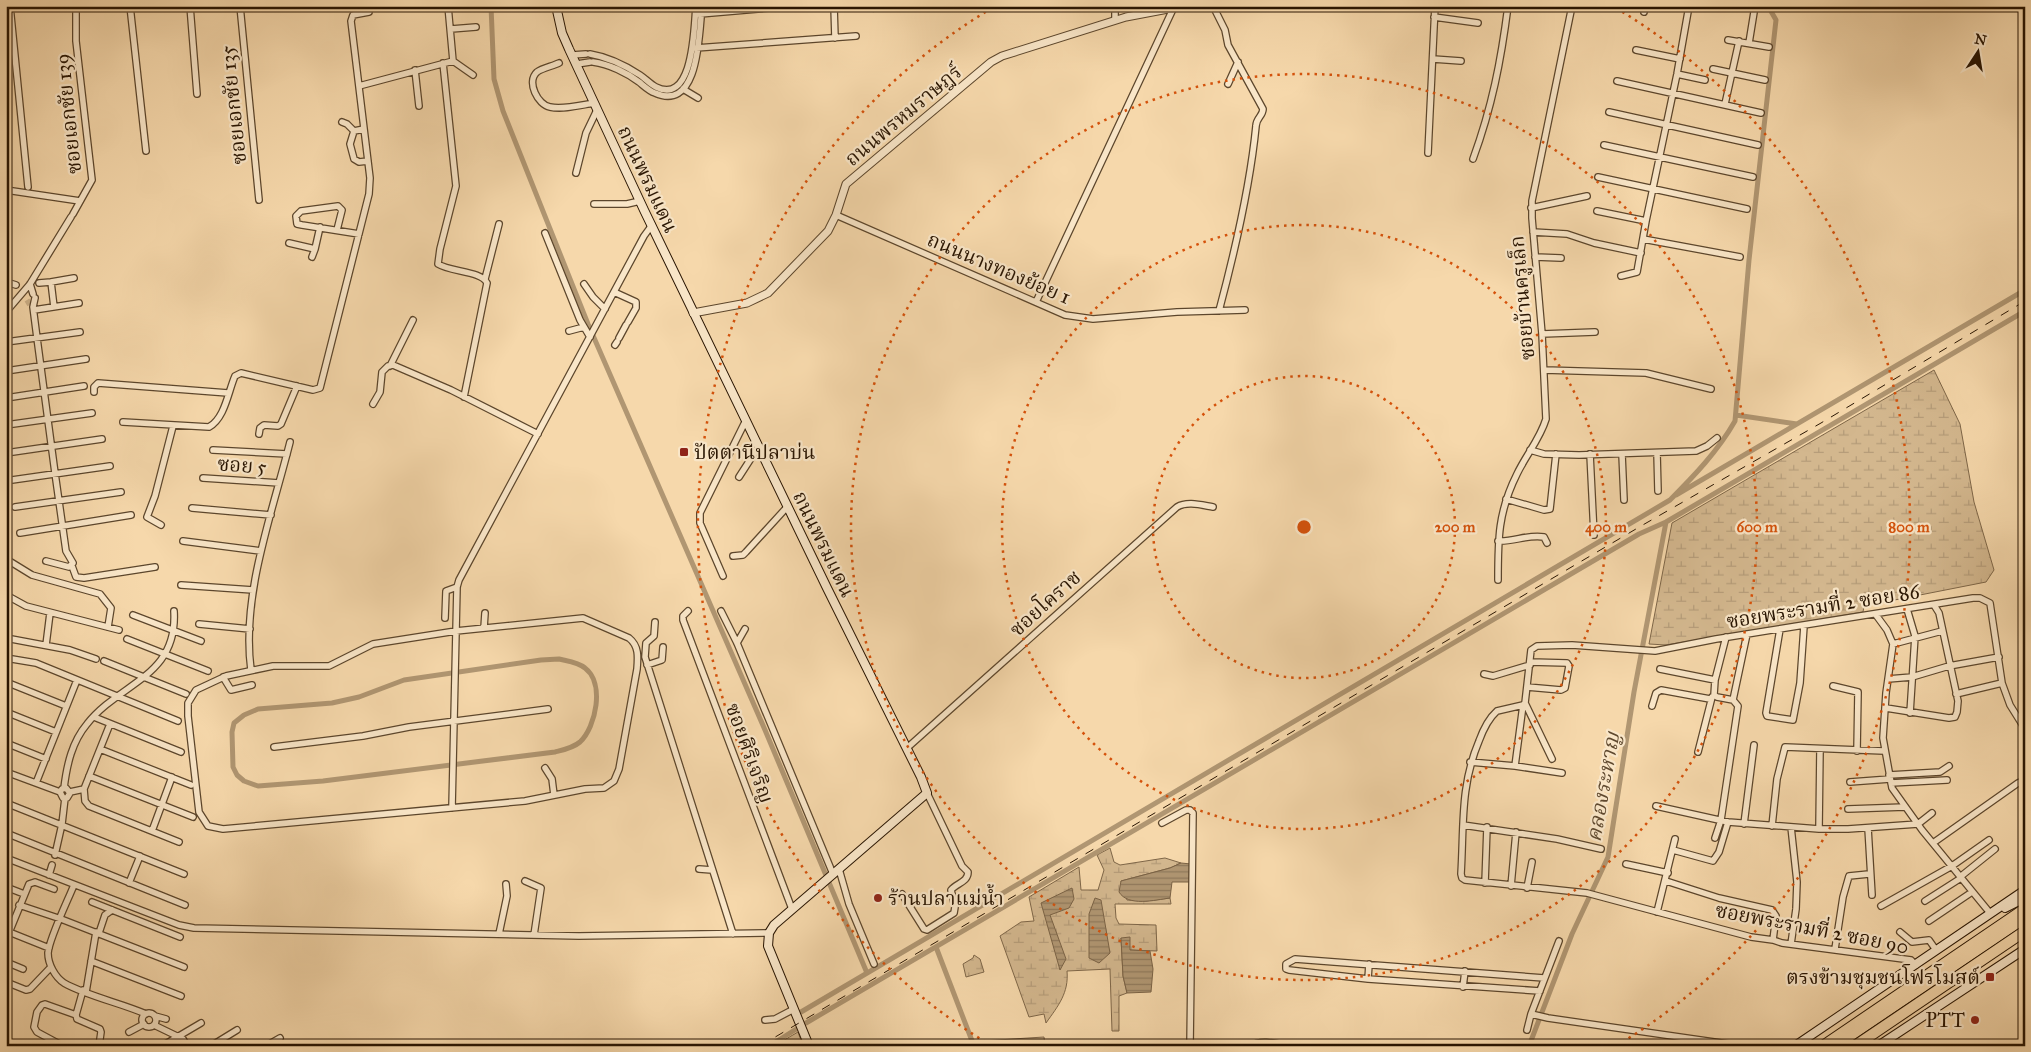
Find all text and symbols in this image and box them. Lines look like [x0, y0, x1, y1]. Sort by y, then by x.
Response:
north arrow [1954, 28, 2004, 78]
text: N [1973, 30, 1988, 49]
street label: ซอยเอกชัย 135 [215, 44, 251, 166]
street label: ซอยเอกชัย 139 [50, 53, 86, 175]
street label: ถนนพรหมราษฎร์ [840, 59, 967, 171]
street label: ถนนพรมแดน [613, 122, 683, 236]
street label: ถนนนางทองย้อย 1 [924, 227, 1074, 309]
street label: ซอยบ้านครูเล็ก [1505, 235, 1540, 361]
place label: ปัตตานีปลาบ่น [694, 440, 816, 464]
marker: ปัตตานีปลาบ่น [678, 446, 690, 458]
street label: ซอย 5 [217, 451, 267, 479]
street label: ถนนพรมแดน [788, 487, 860, 601]
centre of rings [1295, 518, 1313, 536]
text: 200 m [1435, 518, 1476, 536]
text: 400 m [1585, 518, 1627, 537]
text: 600 m [1737, 518, 1778, 536]
text: 800 m [1888, 518, 1930, 536]
street label: ซอยโคราช [1003, 563, 1085, 641]
street label: ซอยพระรามที่ 2 ซอย 86 [1724, 576, 1922, 633]
street label: ซอยศิริเจริญ [721, 700, 779, 806]
water label: คลองระหาญ [1581, 728, 1626, 844]
place label: ร้านปลาแม่น้ำ [888, 883, 1004, 910]
marker: ร้านปลาแม่น้ำ [872, 892, 884, 904]
street label: ซอยพระรามที่ 2 ซอย 90 [1713, 895, 1911, 959]
place label: ตรงข้ามชุมชนโฟรโมสต์ [1786, 963, 1980, 990]
marker: ตรงข้ามชุมชนโฟรโมสต์ [1984, 971, 1996, 983]
place label: PTT [1926, 1008, 1965, 1032]
marker: PTT [1969, 1014, 1981, 1026]

